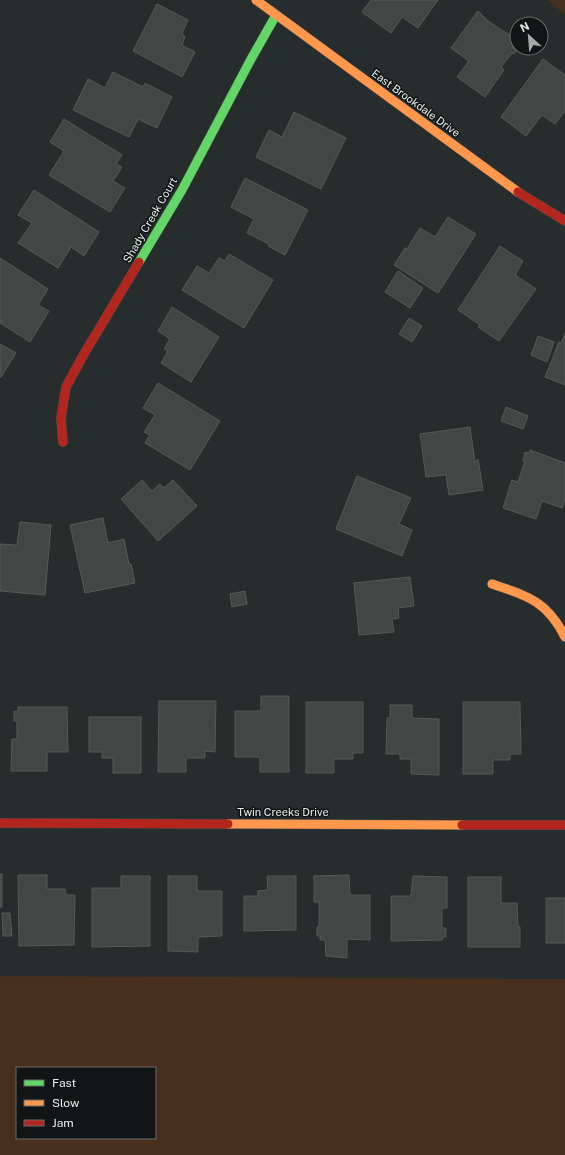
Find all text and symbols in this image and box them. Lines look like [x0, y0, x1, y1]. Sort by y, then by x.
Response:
north arrow [509, 16, 549, 56]
text: N [518, 20, 531, 34]
street label: East Brookdale Drive [370, 67, 462, 139]
street label: Shady Creek Court [121, 175, 179, 265]
street label: Twin Creeks Drive [237, 806, 329, 818]
legend [16, 1067, 156, 1139]
text: Fast [52, 1076, 77, 1090]
text: Slow [52, 1096, 80, 1110]
text: Jam [52, 1116, 74, 1130]

